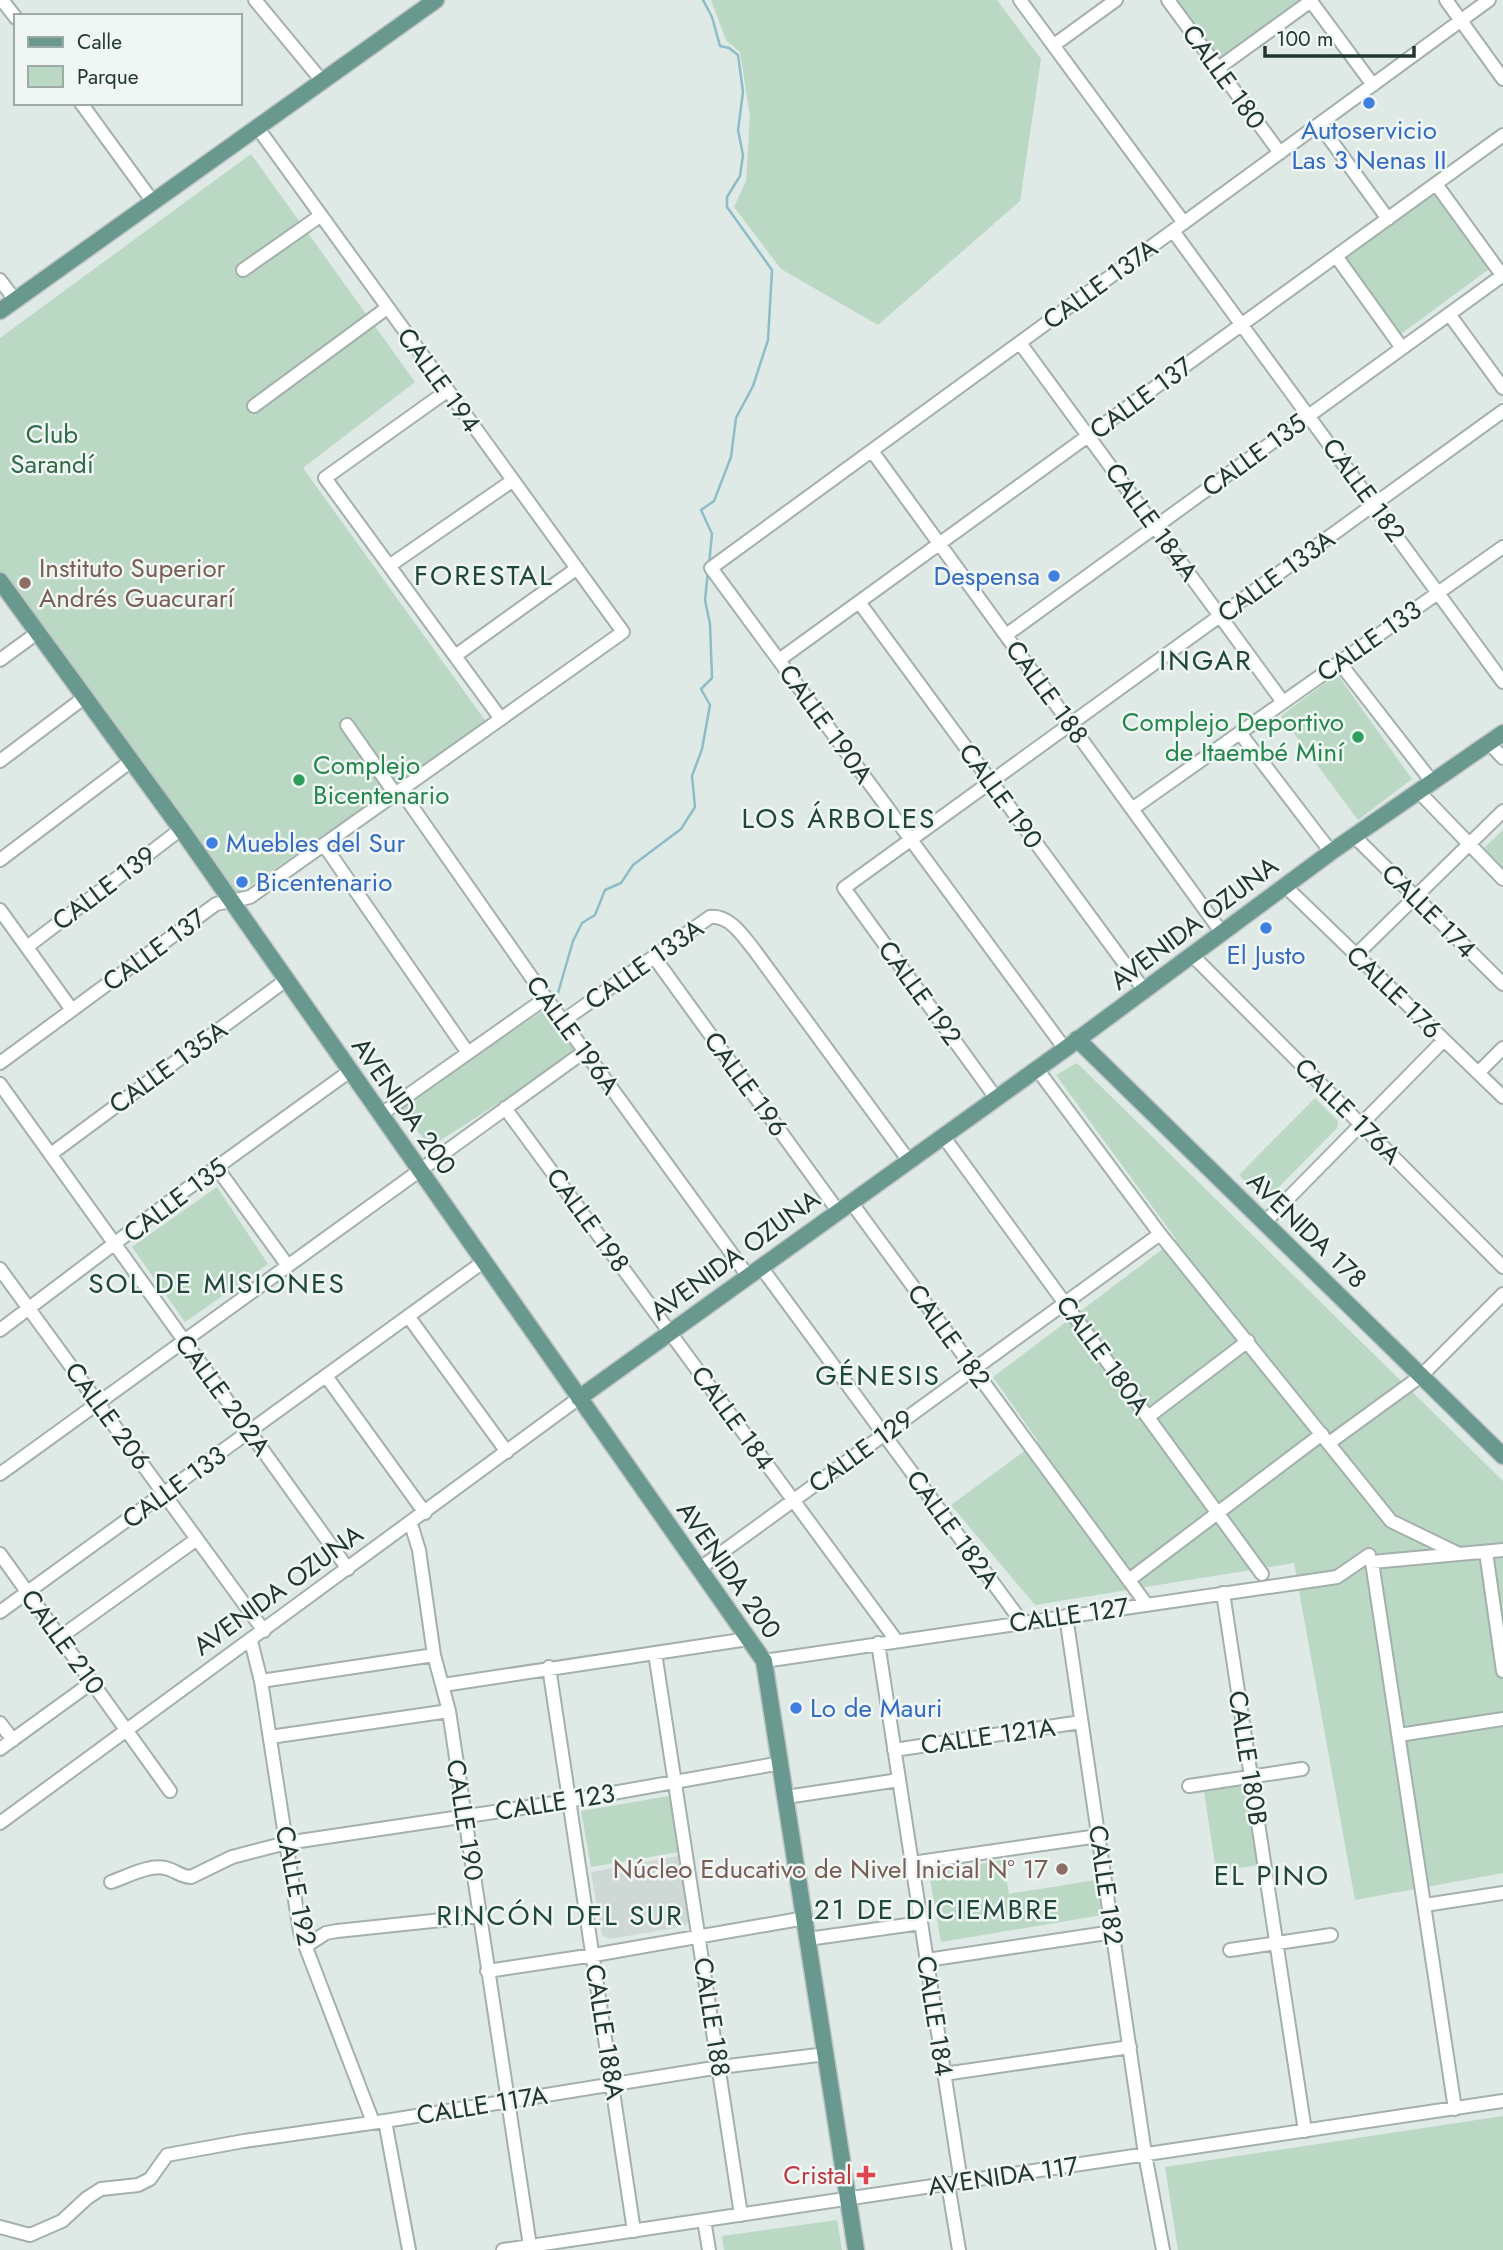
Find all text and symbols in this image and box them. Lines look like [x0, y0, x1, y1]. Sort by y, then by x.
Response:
legend [14, 14, 242, 105]
scale bar [1265, 14, 1414, 58]
street label: CALLE 180 [1173, 17, 1275, 137]
text: 100 m [1276, 24, 1333, 54]
text: Calle [77, 27, 122, 57]
text: Parque [77, 62, 139, 92]
marker: Autoservicio Las 3 Nenas II [1361, 95, 1377, 111]
place label: Autoservicio Las 3 Nenas II [1291, 111, 1447, 179]
street label: CALLE 137A [1035, 229, 1166, 339]
street label: CALLE 194 [388, 320, 490, 440]
street label: CALLE 137 [1082, 347, 1201, 448]
street label: CALLE 135 [1194, 404, 1314, 506]
park label: Club Sarandí [10, 415, 95, 483]
street label: CALLE 182 [1313, 430, 1415, 550]
street label: CALLE 184A [1096, 455, 1209, 590]
street label: CALLE 133A [1209, 520, 1343, 632]
place label: Instituto Superior Andrés Guacurarí [39, 549, 236, 617]
district label: FORESTAL [414, 555, 554, 596]
place label: Despensa [934, 557, 1040, 595]
marker: Despensa [1046, 568, 1062, 584]
marker: Instituto Superior Andrés Guacurarí [17, 575, 33, 591]
street label: CALLE 133 [1309, 591, 1429, 691]
street label: CALLE 188 [996, 632, 1098, 752]
district label: INGAR [1159, 640, 1253, 681]
street label: CALLE 190A [770, 656, 883, 792]
place label: Complejo Deportivo de Itaembé Miní [1122, 703, 1345, 771]
marker: Complejo Deportivo de Itaembé Miní [1350, 729, 1366, 745]
street label: CALLE 190 [950, 735, 1052, 857]
place label: Complejo Bicentenario [313, 746, 449, 814]
marker: Complejo Bicentenario [291, 772, 307, 788]
district label: LOS ÁRBOLES [742, 798, 936, 839]
place label: Muebles del Sur [226, 824, 405, 862]
marker: Muebles del Sur [204, 835, 220, 851]
street label: CALLE 139 [44, 836, 164, 940]
street label: AVENIDA OZUNA [1102, 847, 1287, 999]
street label: CALLE 174 [1373, 855, 1485, 967]
place label: Bicentenario [256, 863, 392, 901]
marker: Bicentenario [234, 874, 250, 890]
street label: CALLE 137 [95, 899, 214, 1000]
street label: CALLE 133A [577, 909, 712, 1019]
marker: El Justo [1258, 920, 1274, 936]
street label: CALLE 192 [869, 933, 971, 1053]
place label: El Justo [1227, 936, 1305, 974]
street label: CALLE 176 [1337, 937, 1451, 1047]
street label: CALLE 196A [517, 968, 630, 1103]
street label: CALLE 135A [101, 1011, 236, 1123]
street label: CALLE 196 [695, 1024, 797, 1144]
street label: AVENIDA 200 [342, 1029, 466, 1183]
street label: CALLE 176A [1286, 1049, 1411, 1174]
street label: CALLE 135 [115, 1149, 235, 1251]
street label: CALLE 198 [537, 1160, 639, 1280]
street label: AVENIDA 178 [1238, 1163, 1376, 1297]
street label: AVENIDA OZUNA [642, 1180, 829, 1330]
district label: SOL DE MISIONES [88, 1263, 346, 1304]
street label: CALLE 182 [898, 1276, 1000, 1396]
street label: CALLE 180A [1047, 1288, 1160, 1423]
street label: CALLE 202A [166, 1326, 281, 1464]
street label: CALLE 206 [56, 1354, 160, 1478]
district label: GÉNESIS [815, 1355, 941, 1396]
street label: CALLE 184 [682, 1358, 784, 1478]
street label: CALLE 129 [801, 1400, 921, 1502]
street label: CALLE 133 [114, 1436, 234, 1538]
street label: CALLE 182A [897, 1462, 1009, 1597]
street label: AVENIDA 200 [667, 1493, 791, 1647]
street label: AVENIDA OZUNA [185, 1515, 372, 1665]
street label: CALLE 210 [12, 1581, 114, 1703]
street label: CALLE 127 [1007, 1588, 1132, 1642]
street label: CALLE 180B [1219, 1688, 1277, 1828]
place label: Lo de Mauri [810, 1689, 943, 1727]
marker: Lo de Mauri [788, 1700, 804, 1716]
street label: CALLE 121A [918, 1708, 1059, 1764]
street label: CALLE 190 [437, 1757, 493, 1883]
street label: CALLE 123 [492, 1774, 618, 1830]
street label: CALLE 192 [266, 1823, 326, 1949]
street label: CALLE 182 [1079, 1823, 1133, 1947]
place label: Núcleo Educativo de Nivel Inicial Nº 17 [613, 1850, 1048, 1888]
district label: EL PINO [1214, 1855, 1330, 1896]
marker: Núcleo Educativo de Nivel Inicial Nº 17 [1054, 1861, 1070, 1877]
district label: 21 DE DICIEMBRE [814, 1889, 1060, 1930]
district label: RINCÓN DEL SUR [436, 1895, 684, 1936]
street label: CALLE 184 [907, 1953, 963, 2079]
street label: CALLE 188 [684, 1955, 740, 2079]
street label: CALLE 188A [576, 1961, 635, 2103]
street label: CALLE 117A [414, 2076, 551, 2134]
street label: AVENIDA 117 [925, 2147, 1081, 2205]
place label: Cristal [783, 2156, 852, 2194]
marker: Cristal [858, 2167, 874, 2183]

